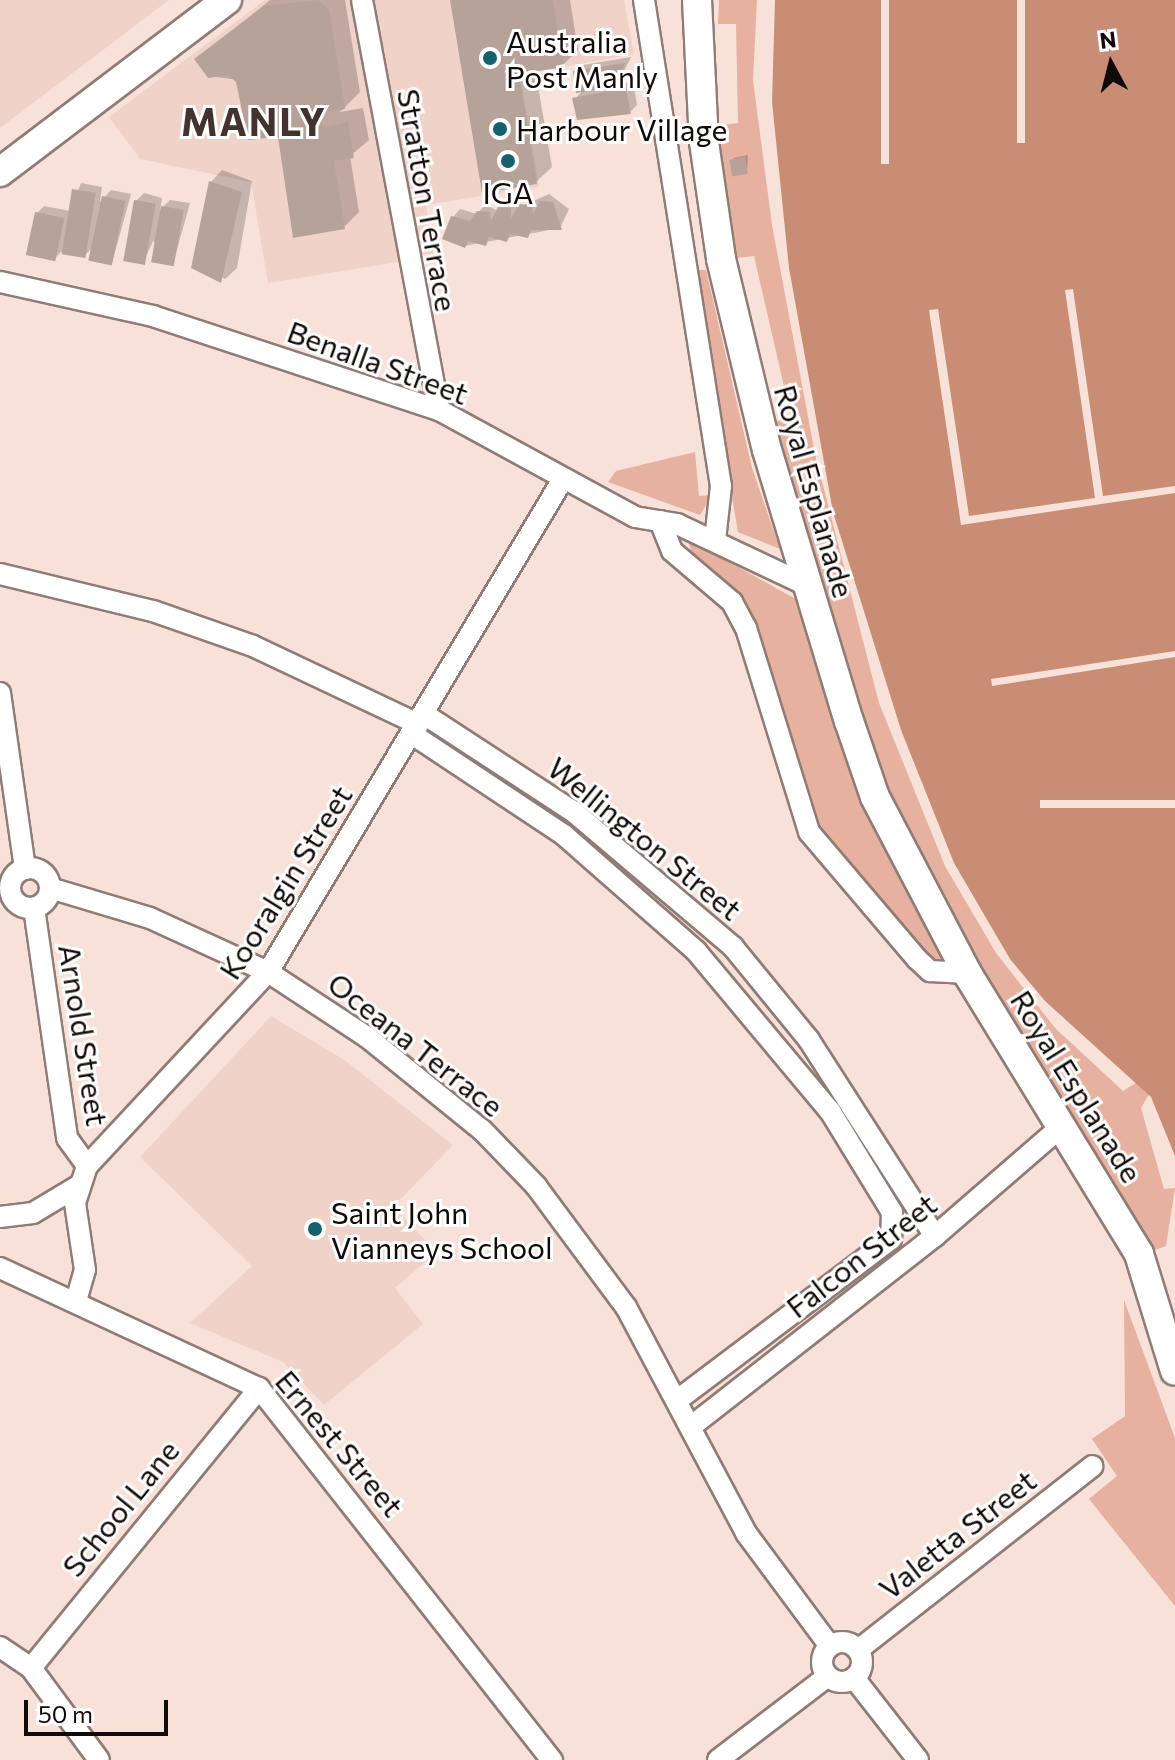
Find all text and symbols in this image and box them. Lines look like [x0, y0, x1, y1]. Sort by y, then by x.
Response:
place label: Australia Post Manly [506, 23, 658, 94]
north arrow [1071, 24, 1151, 104]
text: N [1098, 25, 1118, 54]
marker: Australia Post Manly [481, 49, 499, 67]
street label: Stratton Terrace [391, 86, 465, 314]
district label: MANLY [181, 98, 327, 144]
place label: Harbour Village [516, 111, 727, 147]
marker: Harbour Village [491, 120, 509, 138]
marker: IGA [499, 152, 517, 170]
place label: IGA [482, 174, 534, 210]
street label: Benalla Street [283, 313, 473, 411]
street label: Royal Esplanade [767, 381, 863, 601]
street label: Wellington Street [541, 749, 749, 927]
street label: Kooralgin Street [211, 778, 359, 986]
street label: Arnold Street [52, 942, 116, 1128]
street label: Oceana Terrace [321, 964, 511, 1124]
street label: Royal Esplanade [1004, 983, 1150, 1189]
street label: Falcon Street [779, 1185, 943, 1325]
place label: Saint John Vianneys School [331, 1194, 553, 1264]
marker: Saint John Vianneys School [306, 1220, 324, 1238]
street label: Ernest Street [269, 1363, 411, 1523]
street label: School Lane [54, 1433, 186, 1583]
street label: Valetta Street [872, 1462, 1042, 1606]
scale bar [28, 1684, 172, 1734]
text: 50 m [38, 1699, 93, 1728]

